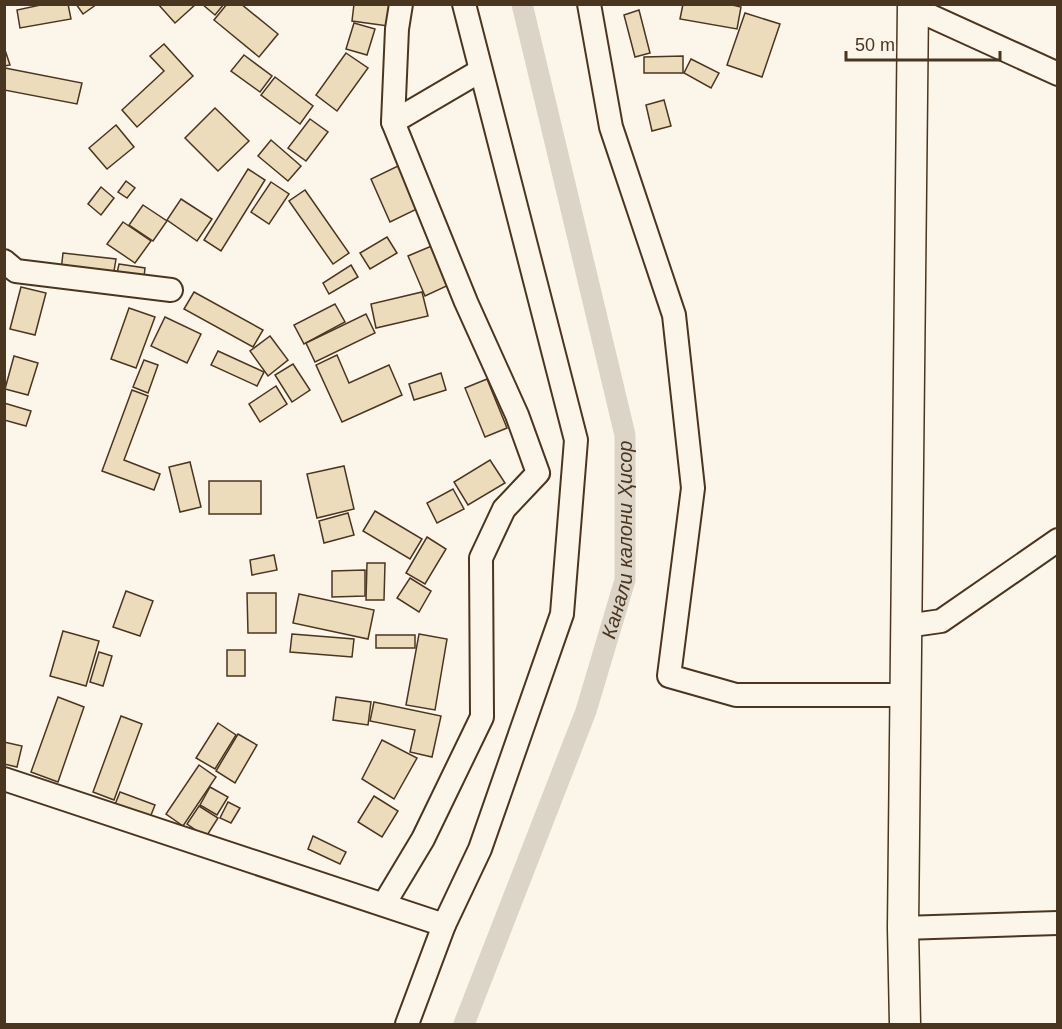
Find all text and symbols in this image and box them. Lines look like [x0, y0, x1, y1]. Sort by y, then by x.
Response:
scale bar [846, 24, 1000, 62]
text: 50 m [855, 35, 895, 55]
water label: Канали калони Ҳисор [597, 441, 636, 641]

